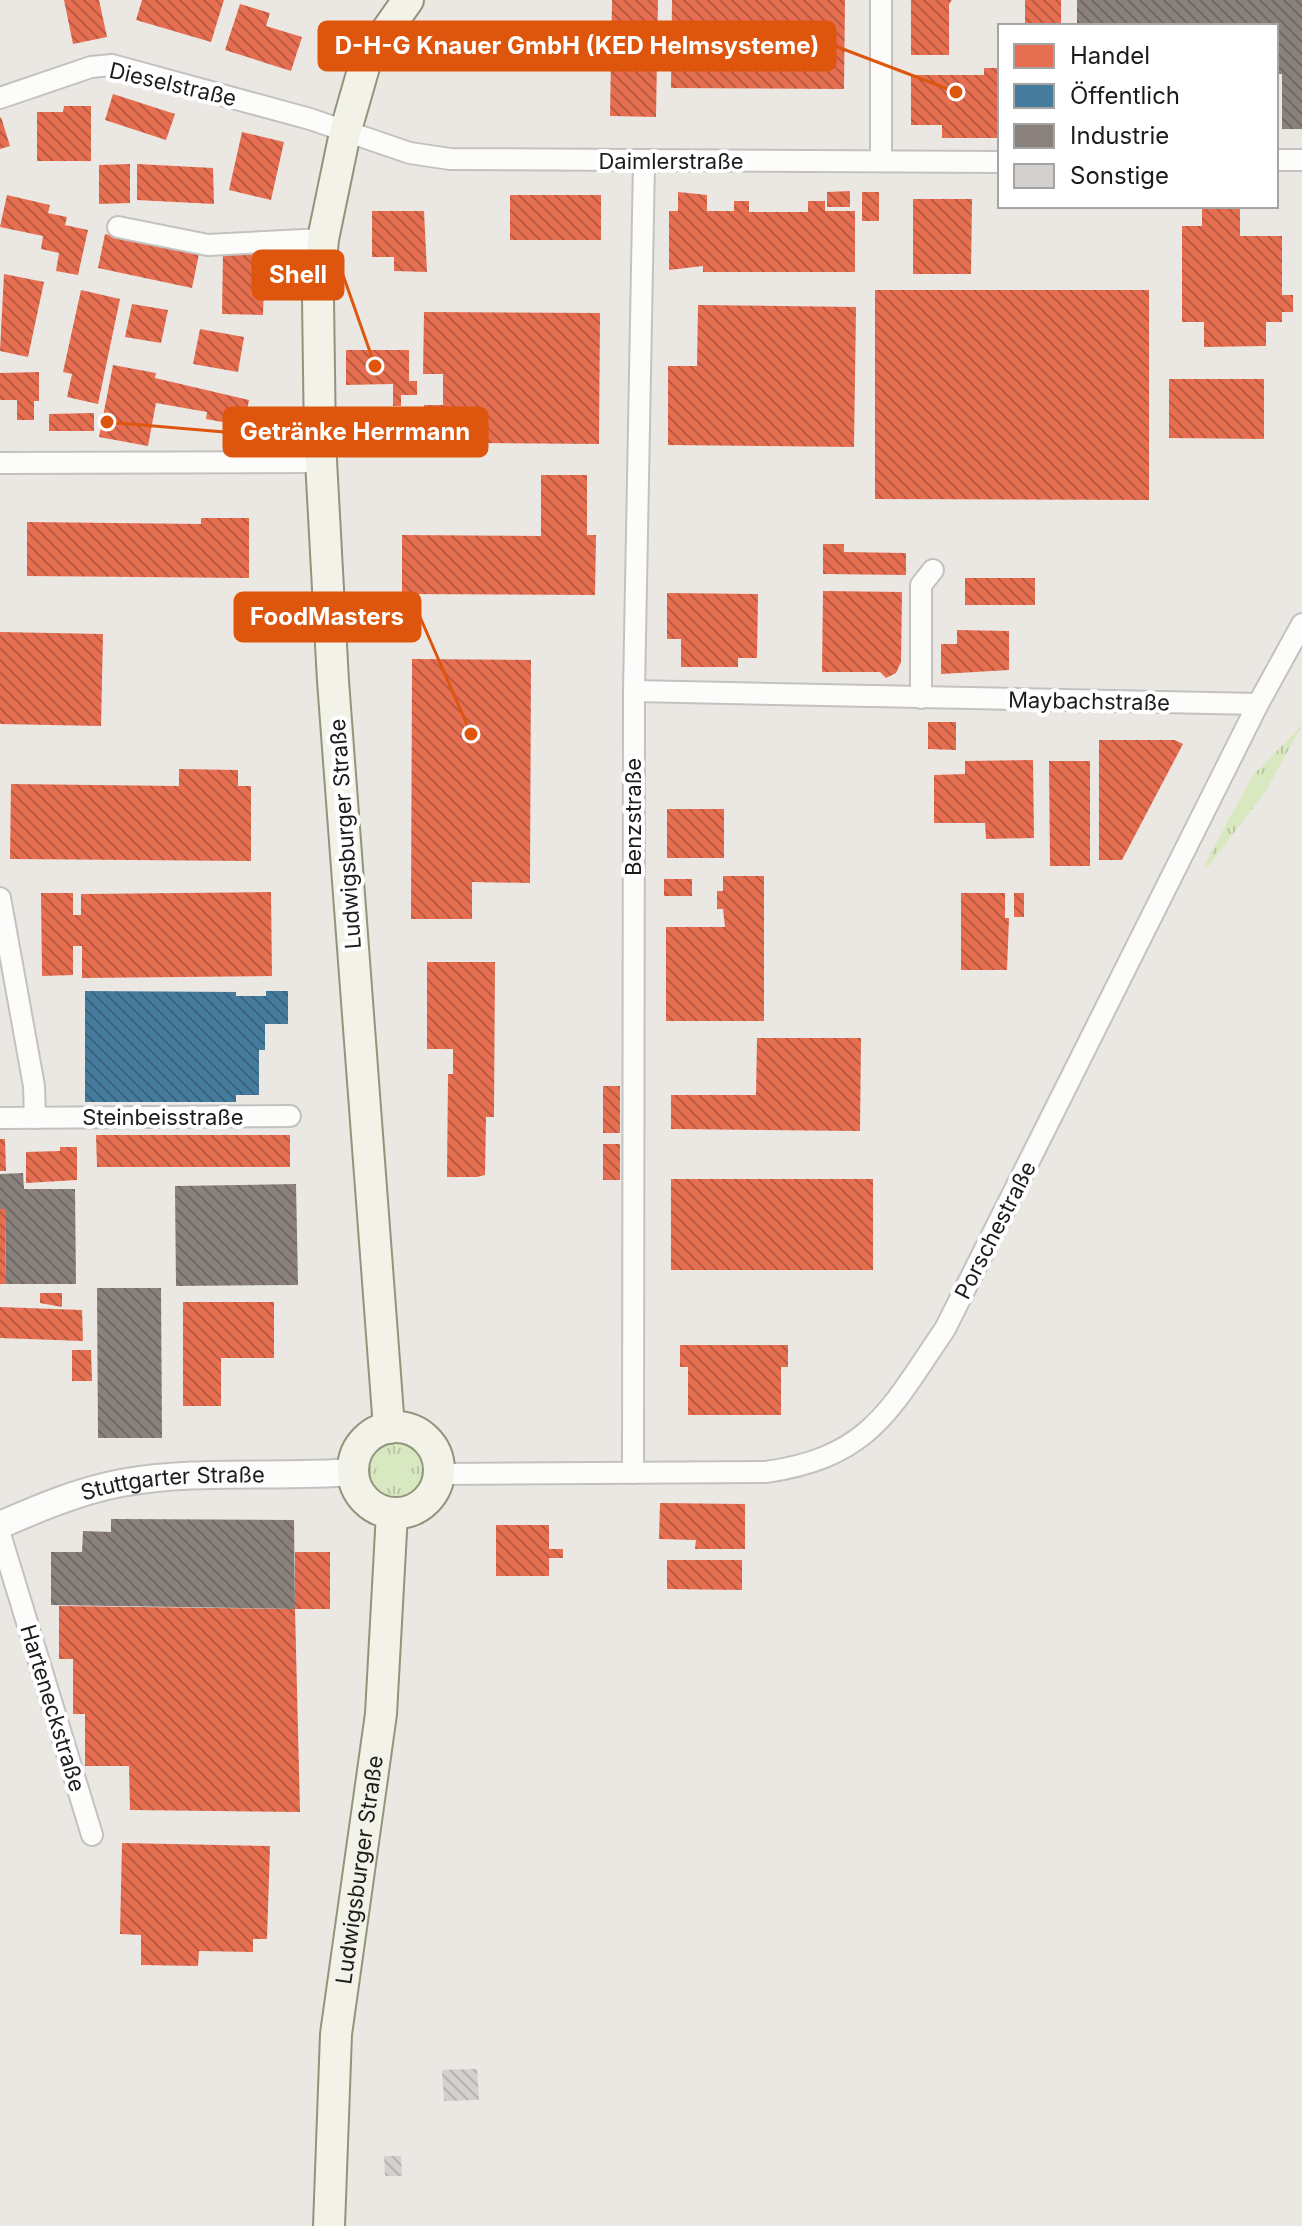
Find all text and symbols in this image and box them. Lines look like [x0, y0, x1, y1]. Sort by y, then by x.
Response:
callout: D-H-G Knauer GmbH (KED Helmsysteme) [319, 22, 835, 70]
legend [998, 24, 1278, 208]
text: D-H-G Knauer GmbH (KED Helmsysteme) [335, 31, 819, 60]
text: Handel [1070, 41, 1150, 70]
street label: Dieselstraße [107, 57, 239, 111]
text: Öffentlich [1070, 81, 1180, 110]
text: Industrie [1070, 121, 1169, 150]
street label: Daimlerstraße [598, 148, 744, 174]
text: Sonstige [1070, 161, 1169, 190]
callout: Shell [253, 251, 343, 299]
text: Shell [269, 260, 327, 289]
callout: Getränke Herrmann [224, 408, 487, 456]
text: Getränke Herrmann [240, 417, 470, 446]
callout: FoodMasters [235, 593, 420, 641]
text: FoodMasters [250, 602, 404, 631]
street label: Maybachstraße [1008, 687, 1170, 715]
street label: Ludwigsburger Straße [324, 718, 366, 950]
street label: Benzstraße [620, 758, 646, 876]
street label: Steinbeisstraße [82, 1104, 244, 1130]
street label: Porschestraße [949, 1157, 1041, 1303]
street label: Stuttgarter Straße [78, 1461, 265, 1506]
street label: Harteneckstraße [15, 1621, 91, 1795]
street label: Ludwigsburger Straße [330, 1754, 388, 1986]

